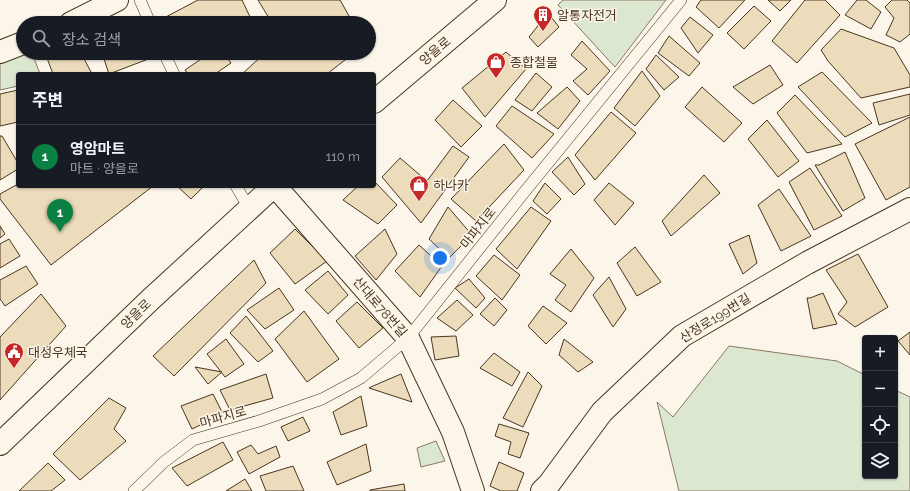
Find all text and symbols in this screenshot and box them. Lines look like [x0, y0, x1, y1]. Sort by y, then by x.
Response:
building icon: 알통자전거 [532, 4, 554, 32]
place label: 알통자전거 [557, 8, 617, 23]
search box [16, 16, 376, 60]
icon: search [30, 27, 52, 49]
text: 장소 검색 [62, 31, 121, 49]
street label: 양을로 [416, 34, 454, 68]
shop icon: 종합철물 [485, 51, 507, 79]
place label: 종합철물 [510, 55, 558, 70]
text: 주변 [32, 90, 63, 110]
text: 영암마트 [70, 140, 125, 158]
text: 1 [42, 149, 48, 164]
text: 110 m [326, 149, 360, 164]
text: 마트 · 양을로 [70, 161, 139, 176]
shop icon: 하나카 [408, 174, 430, 202]
place label: 하나카 [433, 178, 469, 193]
pin: 1 [47, 199, 73, 232]
street label: 마파지로 [457, 205, 499, 251]
your location [430, 248, 450, 268]
street label: 산대로78번길 [350, 274, 410, 340]
street label: 산정로199번길 [677, 290, 753, 346]
street label: 양을로 [118, 296, 154, 332]
map controls [862, 335, 898, 479]
button: + [862, 335, 898, 371]
public building icon: 대성우체국 [3, 341, 25, 369]
place label: 대성우체국 [28, 345, 88, 360]
button: − [862, 371, 898, 407]
street label: 마파지로 [198, 403, 248, 431]
button: locate [862, 407, 898, 443]
button: layers [862, 443, 898, 479]

